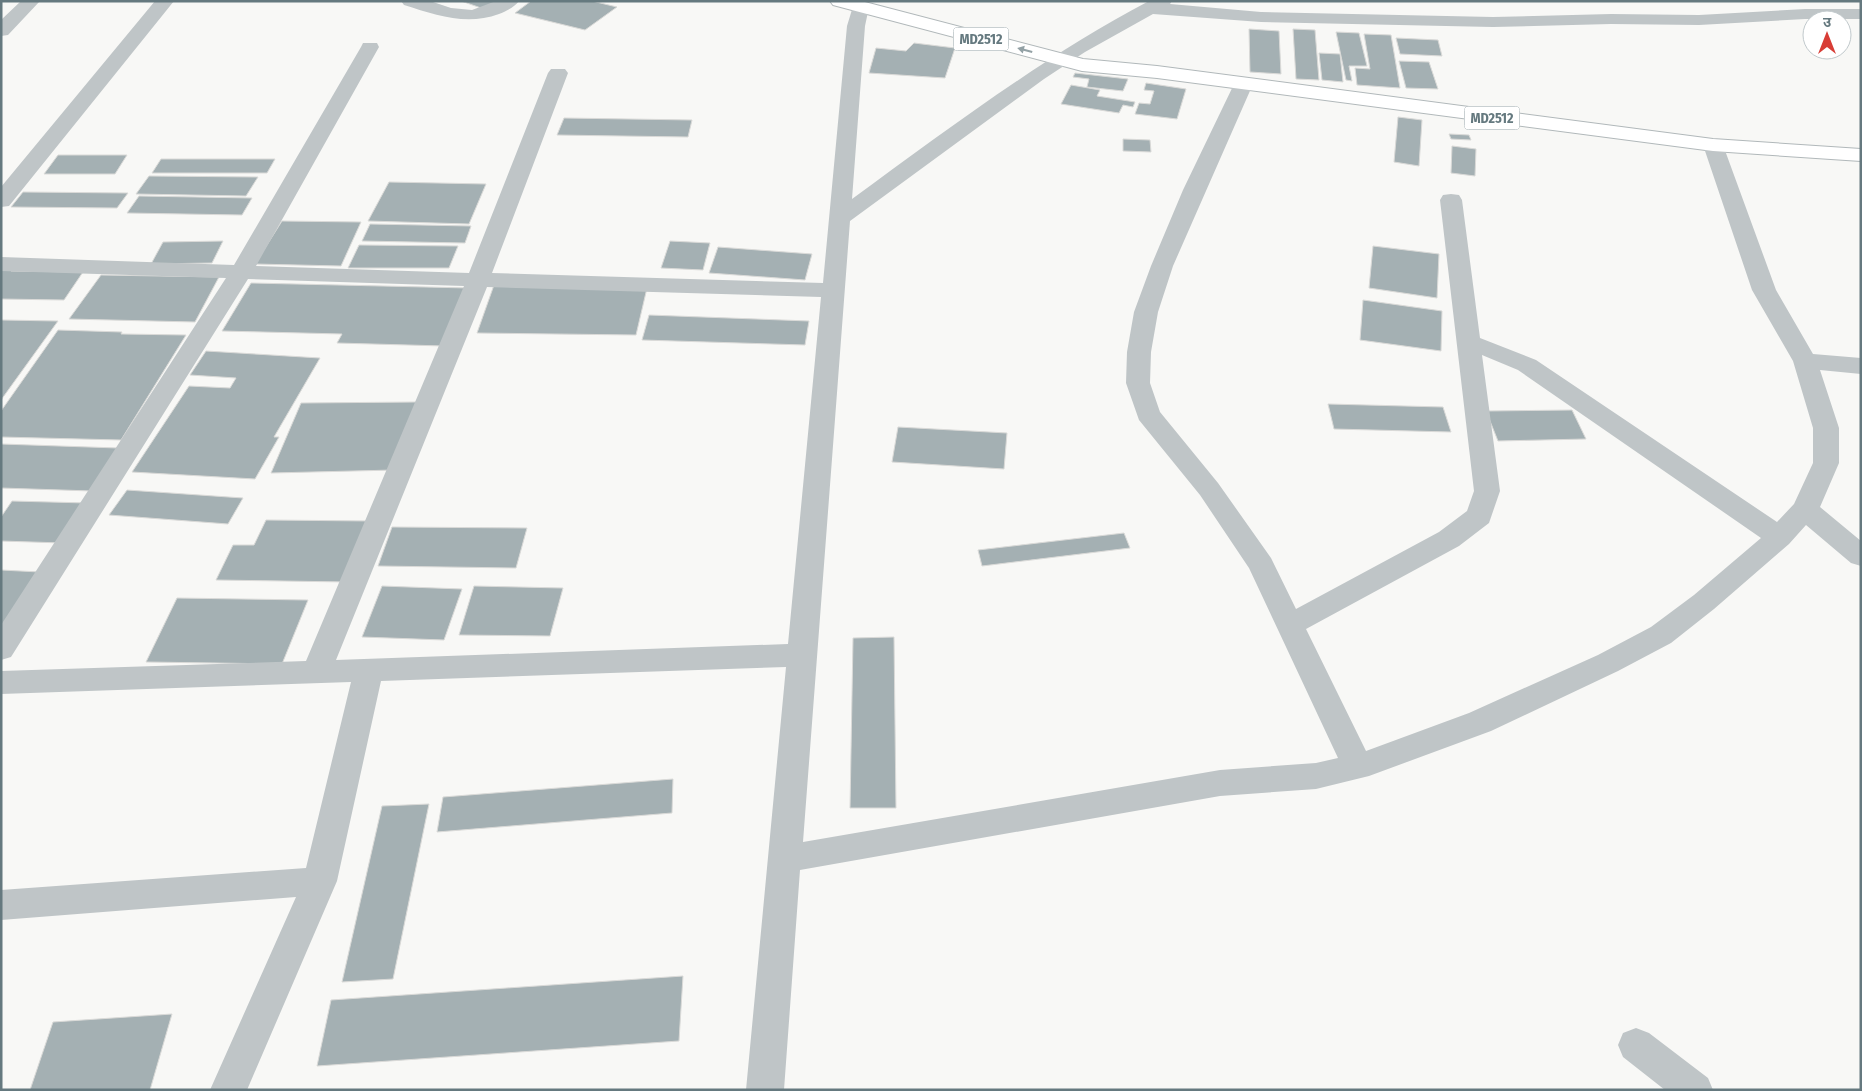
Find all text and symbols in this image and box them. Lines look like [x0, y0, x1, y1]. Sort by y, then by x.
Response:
north arrow [1802, 10, 1852, 60]
text: उ [1823, 14, 1832, 31]
road number: MD2512 [954, 28, 1008, 50]
one-way arrow [1018, 46, 1033, 54]
road number: MD2512 [1464, 106, 1520, 130]

